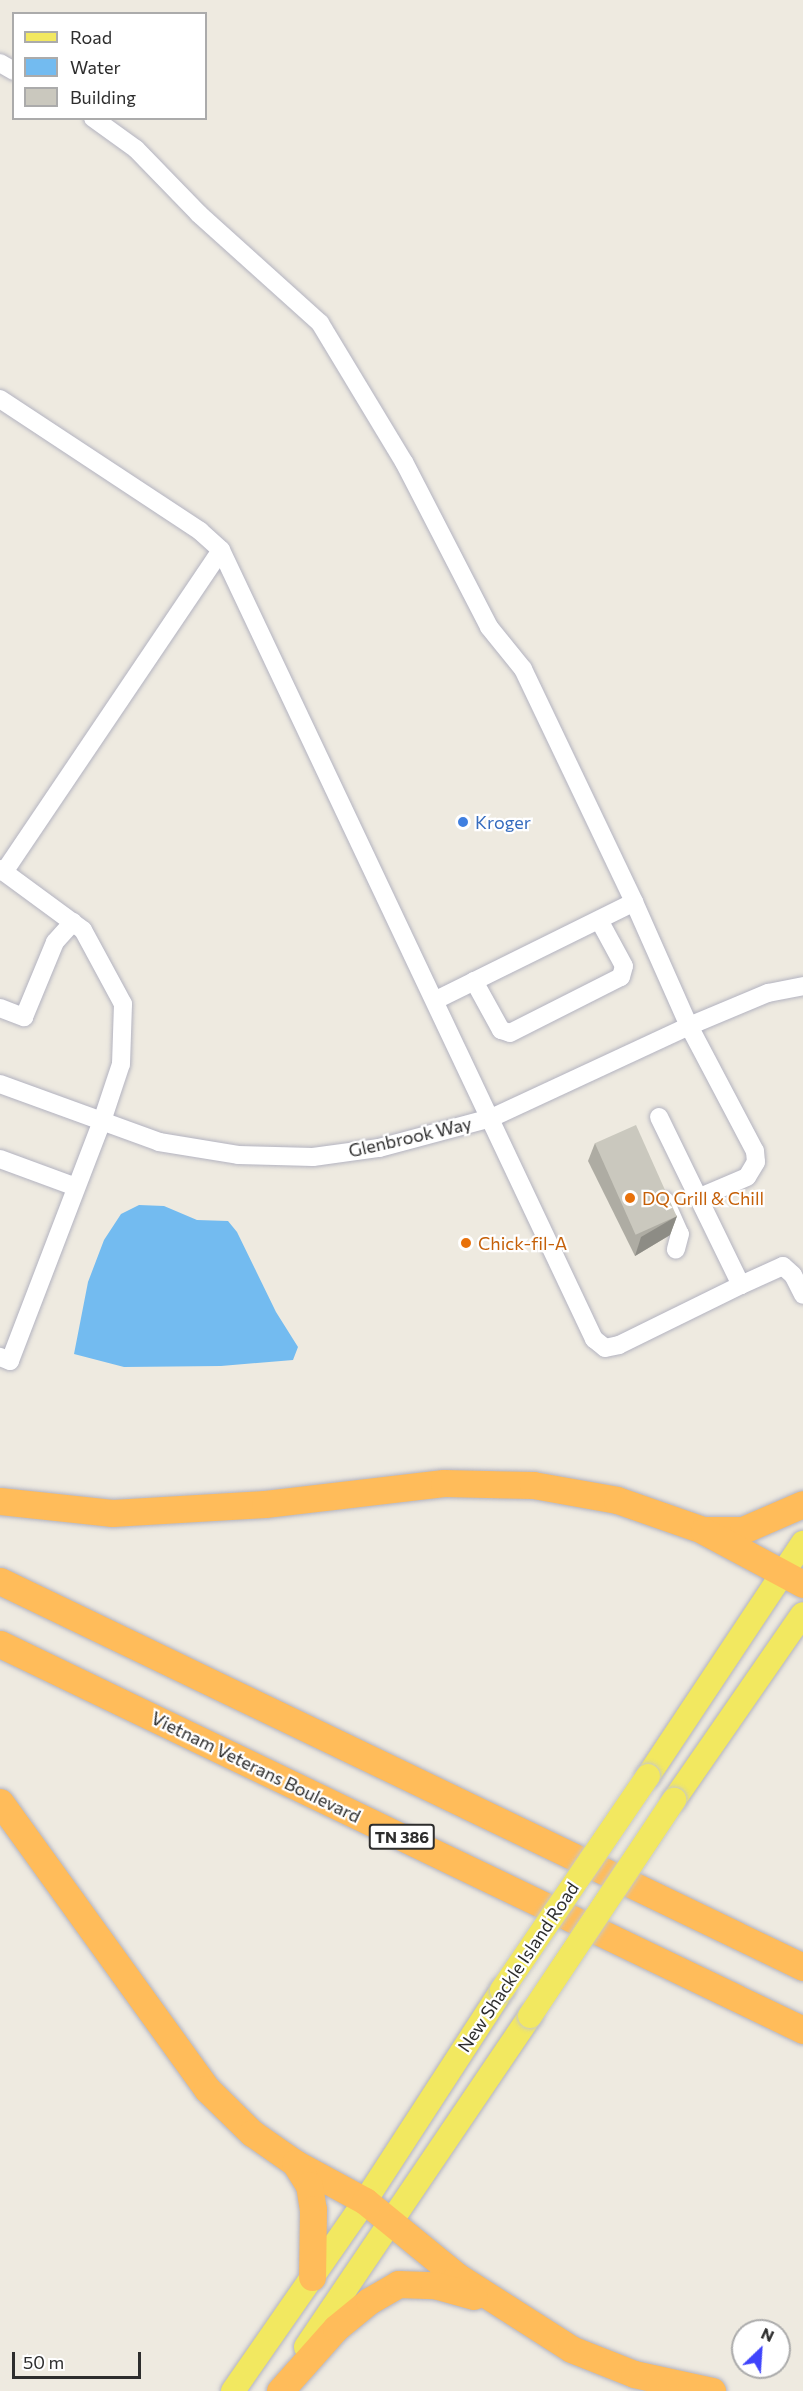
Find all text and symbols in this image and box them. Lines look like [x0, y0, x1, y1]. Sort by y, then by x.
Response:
legend [12, 12, 207, 120]
text: Road [70, 26, 112, 48]
text: Water [70, 56, 121, 78]
text: Building [70, 86, 136, 108]
place label: Kroger [475, 811, 531, 833]
marker: Kroger [456, 815, 470, 829]
street label: Glenbrook Way [346, 1112, 474, 1162]
place label: DQ Grill & Chill [642, 1187, 764, 1209]
marker: DQ Grill & Chill [623, 1191, 637, 1205]
place label: Chick-fil-A [478, 1232, 567, 1254]
marker: Chick-fil-A [459, 1236, 473, 1250]
street label: Vietnam Veterans Boulevard [148, 1707, 364, 1827]
road number: TN 386 [368, 1824, 436, 1850]
street label: New Shackle Island Road [453, 1878, 583, 2056]
north arrow [731, 2319, 791, 2379]
text: N [759, 2323, 777, 2345]
scale bar [15, 2340, 144, 2378]
text: 50 m [23, 2351, 64, 2373]

